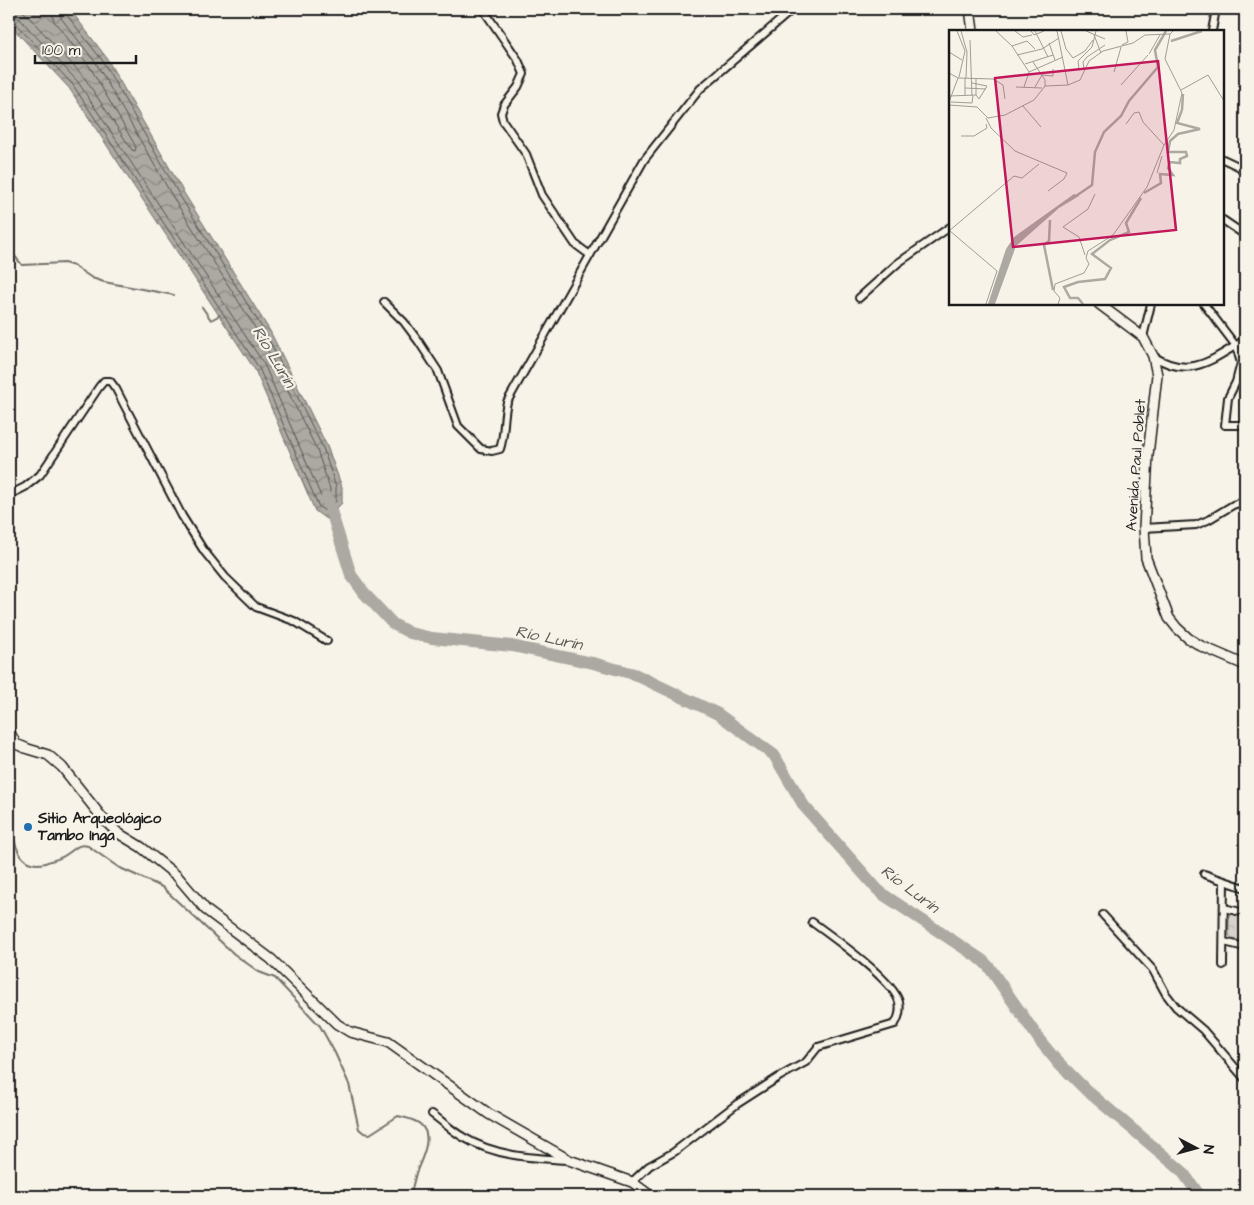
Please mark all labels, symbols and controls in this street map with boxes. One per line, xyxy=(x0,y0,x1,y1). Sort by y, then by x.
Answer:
inset map xyxy=(949,30,1224,305)
scale bar xyxy=(35,32,136,64)
text: 100 m xyxy=(42,40,81,61)
water label: Río Lurín xyxy=(247,322,302,393)
street label: Avenida Paul Poblet xyxy=(1121,398,1151,532)
water label: Río Lurín xyxy=(514,620,586,656)
place label: Sitio Arqueológico Tambo Inga xyxy=(37,808,162,848)
marker: Sitio Arqueológico Tambo Inga xyxy=(22,821,34,833)
water label: Río Lurín xyxy=(876,860,945,919)
north arrow xyxy=(1172,1122,1222,1172)
text: N xyxy=(1198,1144,1218,1155)

